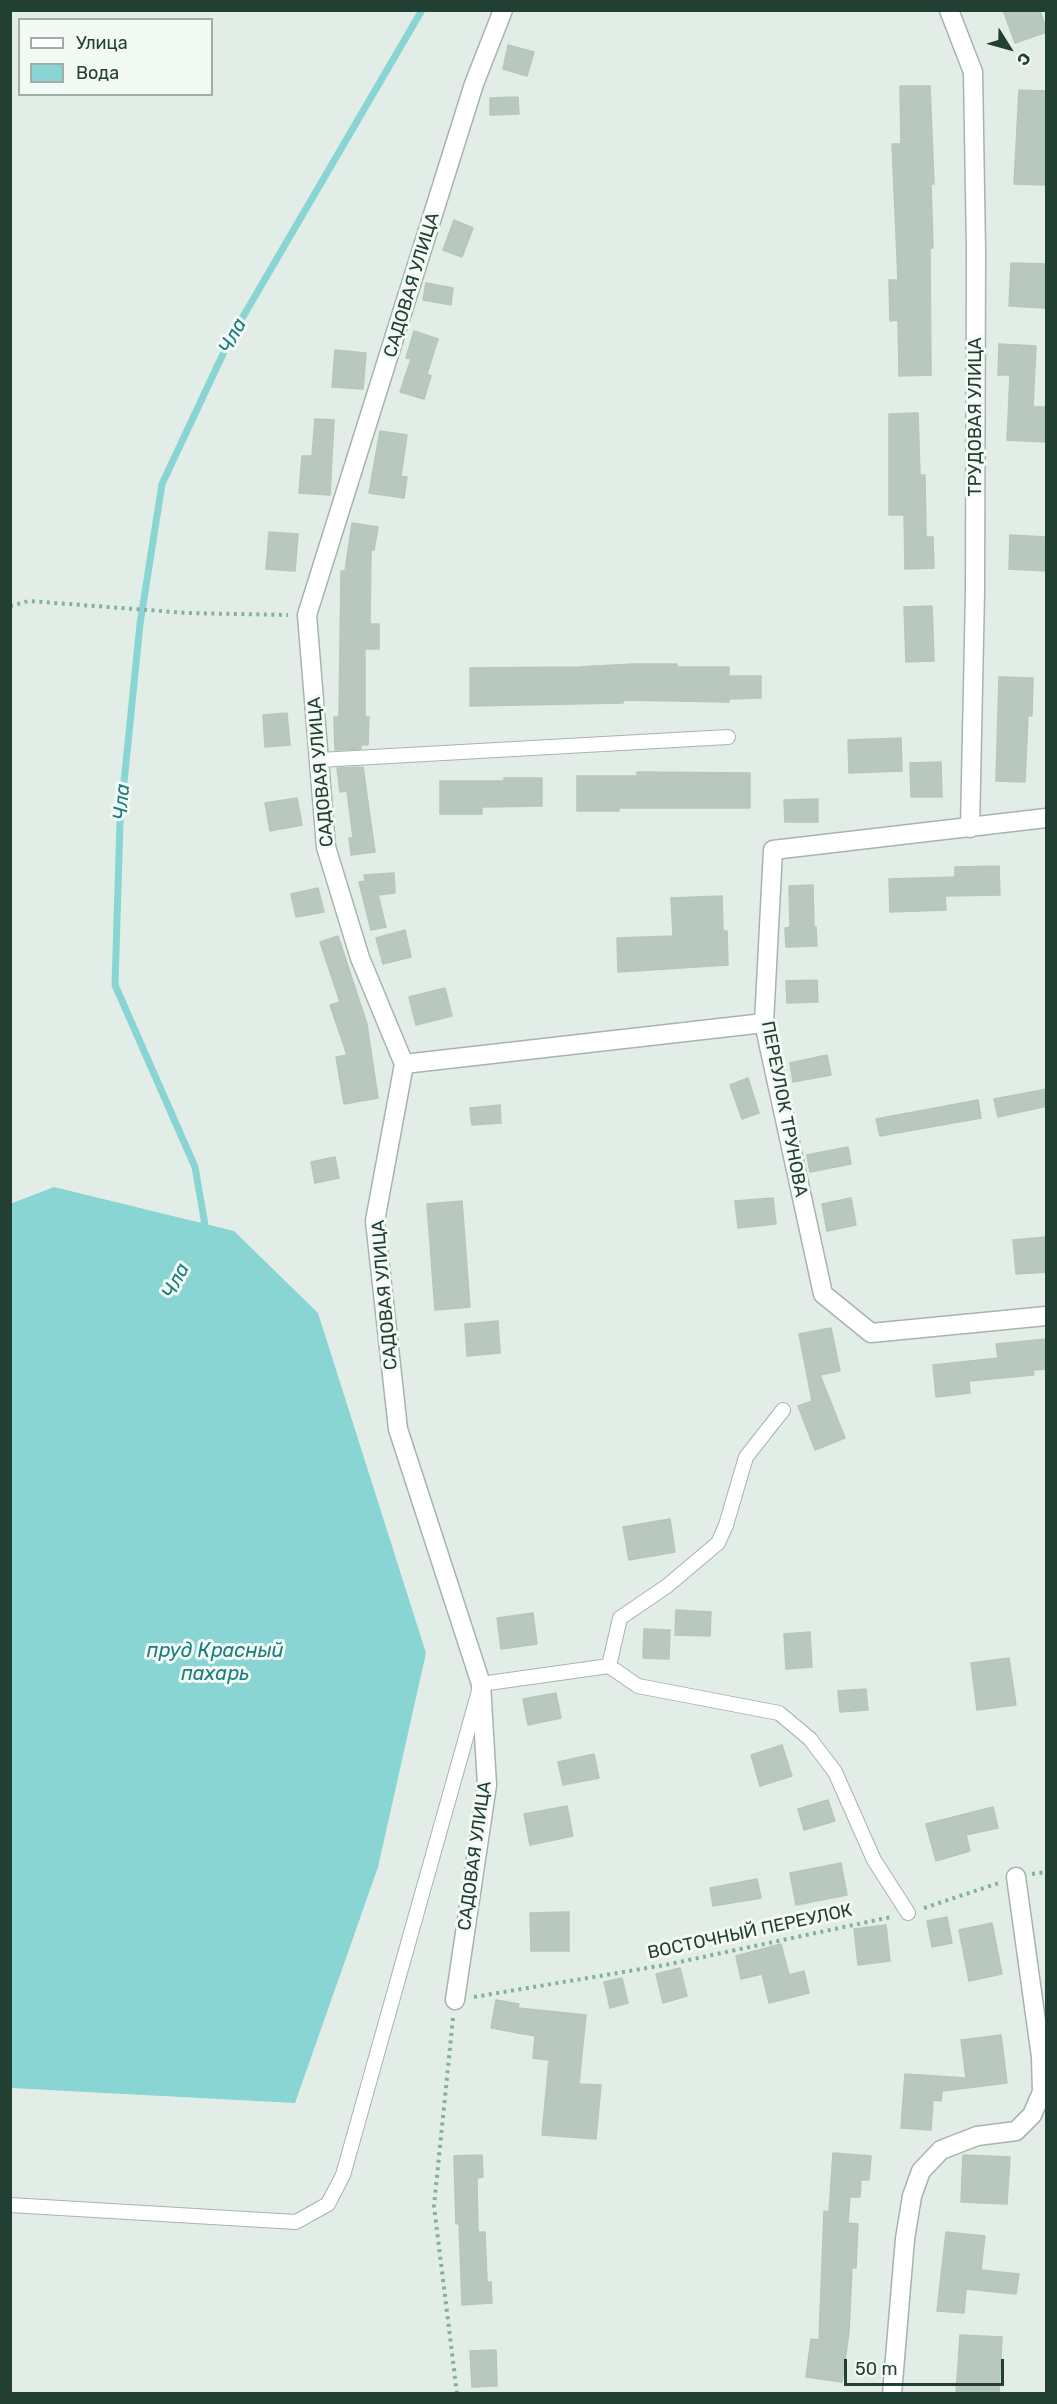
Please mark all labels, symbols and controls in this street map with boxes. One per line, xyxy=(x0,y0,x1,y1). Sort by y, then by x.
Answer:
legend xyxy=(18,18,213,96)
north arrow xyxy=(979,18,1039,78)
text: Улица xyxy=(76,32,128,54)
text: С xyxy=(1013,49,1035,69)
text: Вода xyxy=(76,62,119,84)
street label: САДОВАЯ УЛИЦА xyxy=(380,210,444,360)
water label: Чла xyxy=(214,314,252,358)
street label: ТРУДОВАЯ УЛИЦА xyxy=(965,337,987,497)
street label: САДОВАЯ УЛИЦА xyxy=(304,696,338,848)
water label: Чла xyxy=(108,783,136,821)
street label: ПЕРЕУЛОК ТРУНОВА xyxy=(756,1019,812,1199)
street label: САДОВАЯ УЛИЦА xyxy=(368,1219,402,1371)
water label: Чла xyxy=(157,1259,195,1303)
water label: пруд Красный пахарь xyxy=(146,1639,284,1686)
street label: САДОВАЯ УЛИЦА xyxy=(454,1780,496,1932)
street label: ВОСТОЧНЫЙ ПЕРЕУЛОК xyxy=(646,1900,854,1964)
scale bar xyxy=(847,2347,1008,2385)
text: 50 m xyxy=(855,2358,898,2380)

